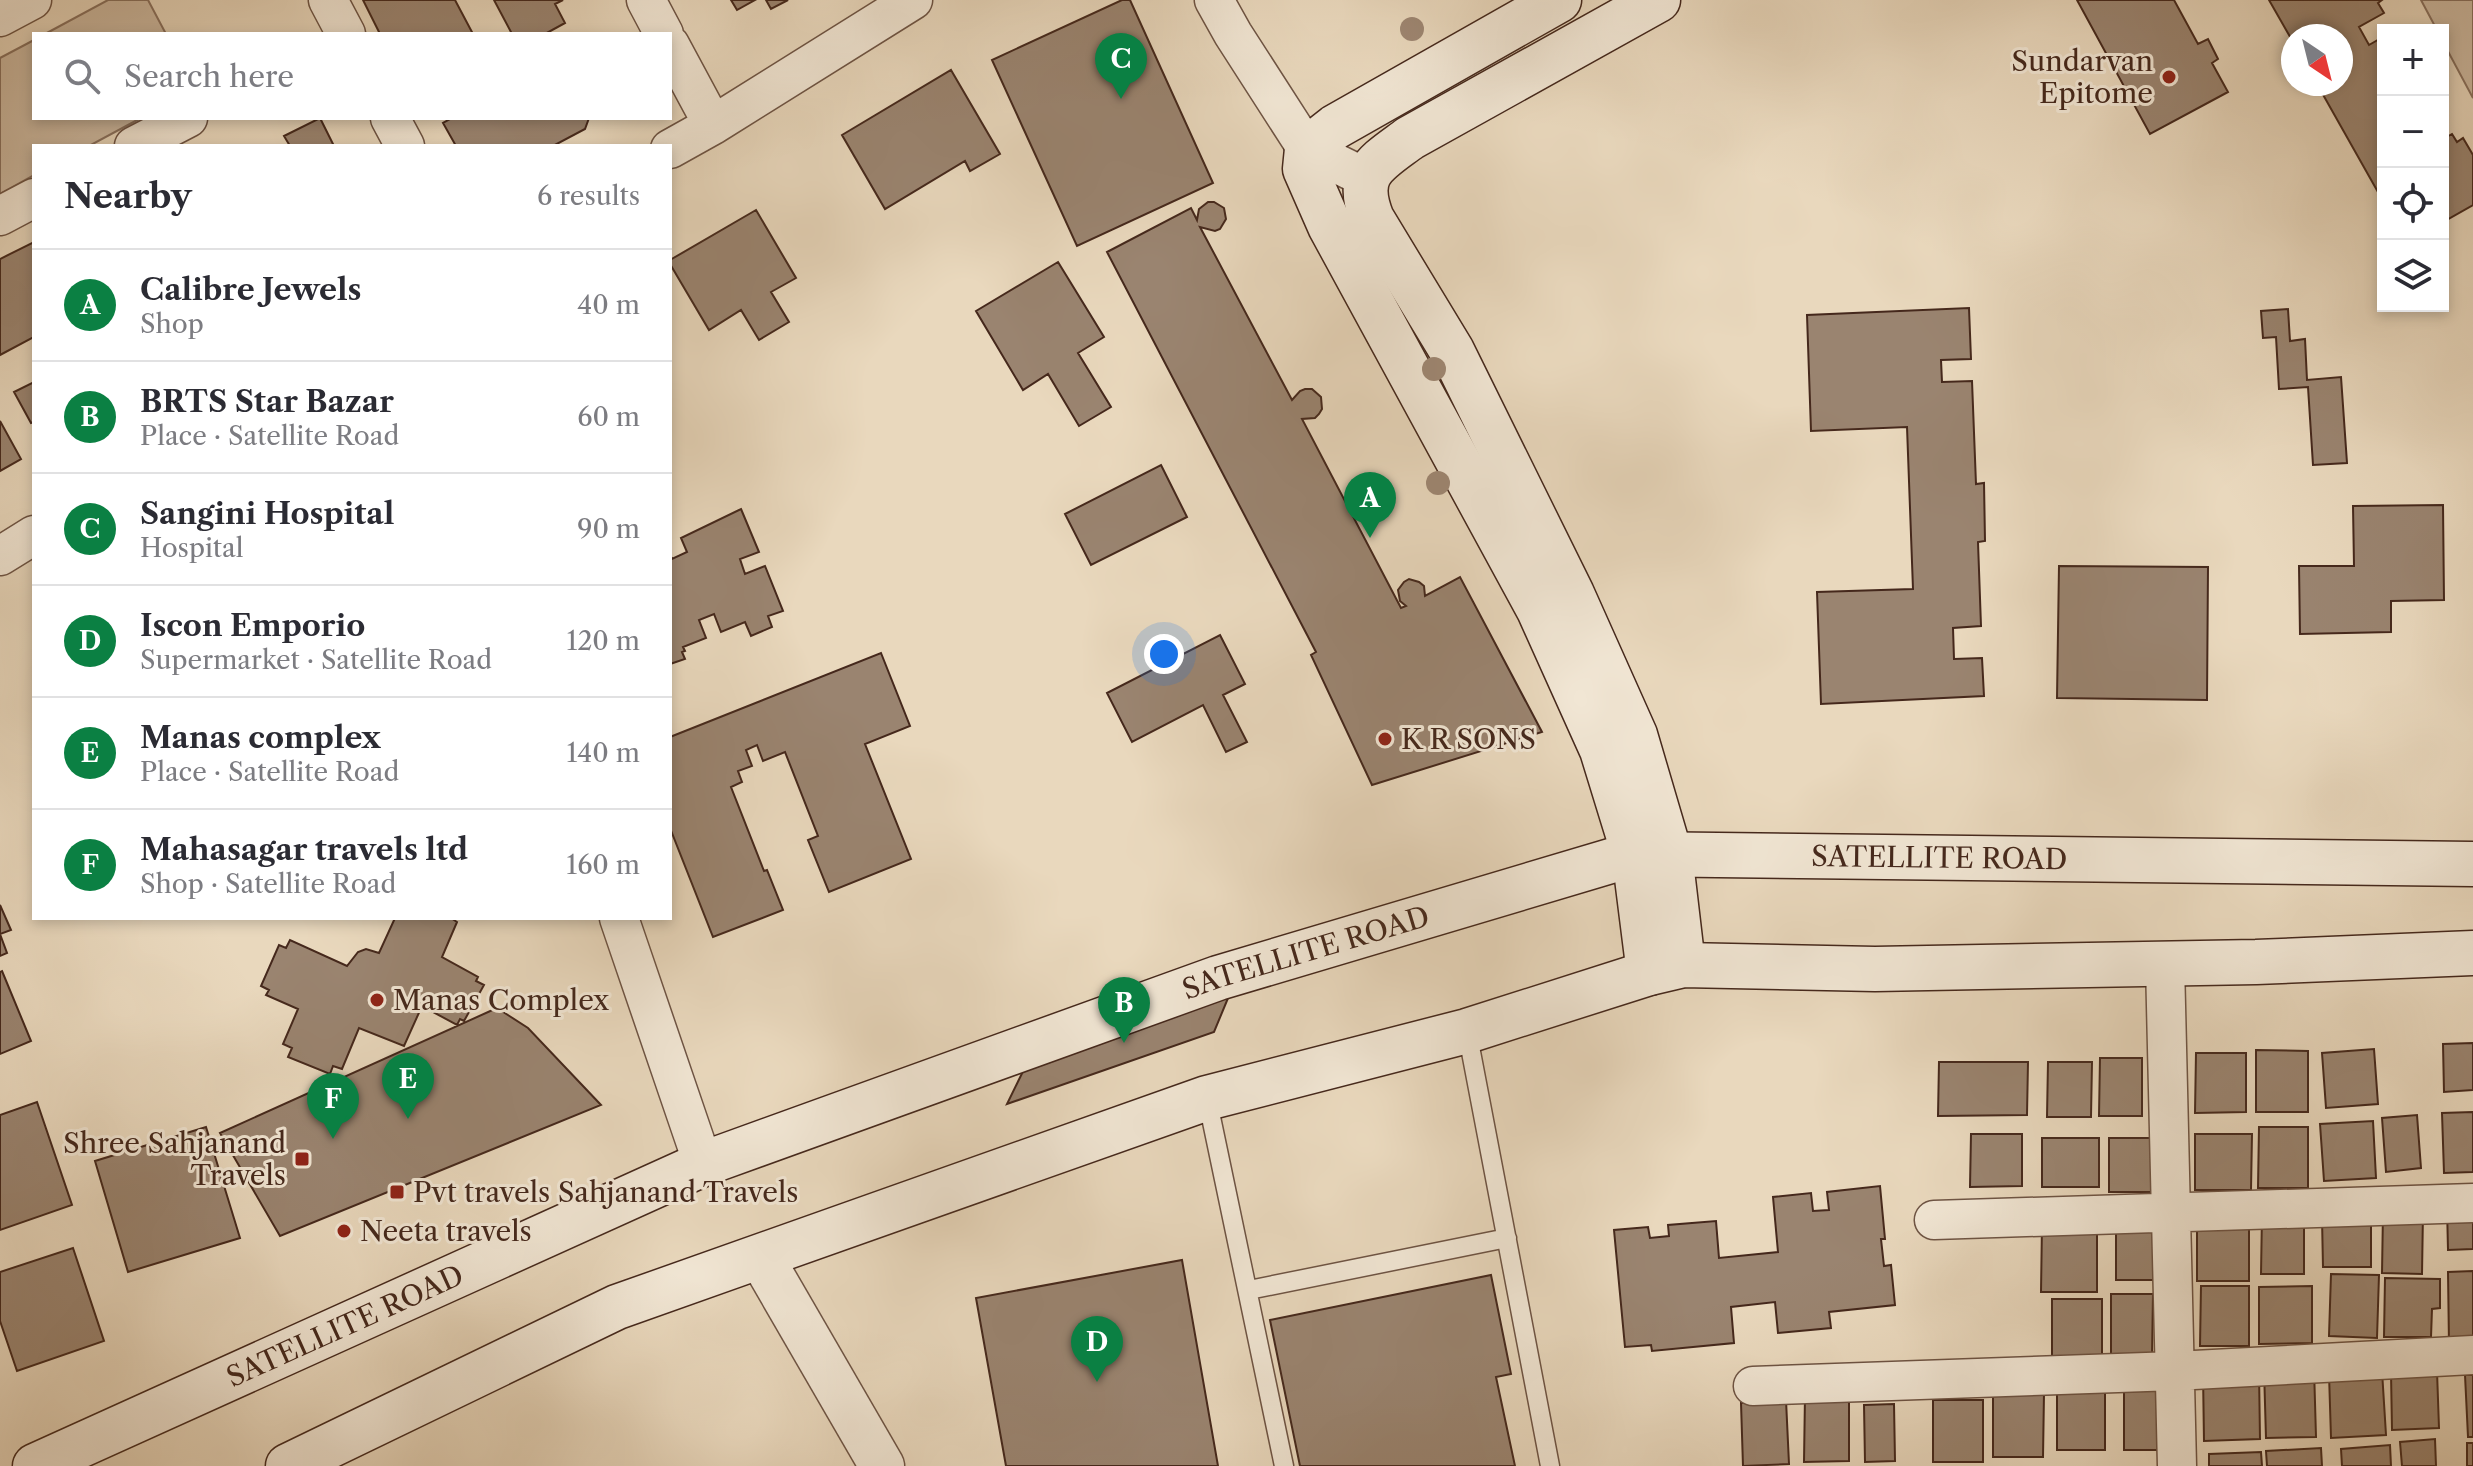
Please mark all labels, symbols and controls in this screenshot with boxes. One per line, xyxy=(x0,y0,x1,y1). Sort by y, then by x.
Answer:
north arrow xyxy=(2281,24,2353,96)
map controls xyxy=(2377,24,2449,312)
button: + xyxy=(2377,24,2449,96)
search box xyxy=(32,32,672,120)
pin: C xyxy=(1095,33,1147,99)
place label: Sundarvan Epitome xyxy=(2011,44,2153,110)
icon: search xyxy=(60,54,104,98)
text: Search here xyxy=(124,58,294,95)
marker: Sundarvan Epitome xyxy=(2160,68,2178,86)
button: − xyxy=(2377,96,2449,168)
button: locate xyxy=(2377,168,2449,240)
text: Nearby xyxy=(64,175,192,217)
text: 6 results xyxy=(537,180,640,212)
button: layers xyxy=(2377,240,2449,312)
text: Calibre Jewels xyxy=(140,271,361,308)
text: A xyxy=(80,289,100,321)
text: 40 m xyxy=(577,289,640,321)
text: Shop xyxy=(140,308,204,340)
text: BRTS Star Bazar xyxy=(140,383,394,420)
text: B xyxy=(80,401,100,433)
text: 60 m xyxy=(577,401,640,433)
text: Place · Satellite Road xyxy=(140,420,399,452)
pin: A xyxy=(1344,472,1396,538)
text: Sangini Hospital xyxy=(140,495,394,532)
text: C xyxy=(80,513,100,545)
text: 90 m xyxy=(577,513,640,545)
text: Hospital xyxy=(140,532,244,564)
text: Iscon Emporio xyxy=(140,607,365,644)
text: D xyxy=(79,625,101,657)
text: 120 m xyxy=(566,625,640,657)
your location xyxy=(1144,634,1184,674)
text: Supermarket · Satellite Road xyxy=(140,644,492,676)
text: Manas complex xyxy=(140,719,381,756)
place label: K R SONS xyxy=(1401,722,1536,756)
marker: K R SONS xyxy=(1376,730,1394,748)
text: E xyxy=(81,737,99,769)
text: 140 m xyxy=(566,737,640,769)
text: Place · Satellite Road xyxy=(140,756,399,788)
text: Mahasagar travels ltd xyxy=(140,831,468,868)
street label: SATELLITE ROAD xyxy=(1811,839,2068,876)
text: F xyxy=(81,849,99,881)
text: 160 m xyxy=(566,849,640,881)
text: Shop · Satellite Road xyxy=(140,868,396,900)
street label: SATELLITE ROAD xyxy=(1178,899,1433,1006)
pin: B xyxy=(1098,977,1150,1043)
place label: Manas Complex xyxy=(393,983,610,1017)
marker: Manas Complex xyxy=(368,991,386,1009)
pin: E xyxy=(382,1053,434,1119)
pin: F xyxy=(307,1073,359,1139)
place label: Shree Sahjanand Travels xyxy=(63,1126,286,1192)
marker: Shree Sahjanand Travels xyxy=(293,1150,311,1168)
place label: Pvt travels Sahjanand Travels xyxy=(413,1175,798,1209)
marker: Pvt travels Sahjanand Travels xyxy=(388,1183,406,1201)
place label: Neeta travels xyxy=(360,1214,532,1248)
marker: Neeta travels xyxy=(335,1222,353,1240)
street label: SATELLITE ROAD xyxy=(221,1258,469,1394)
pin: D xyxy=(1071,1316,1123,1382)

